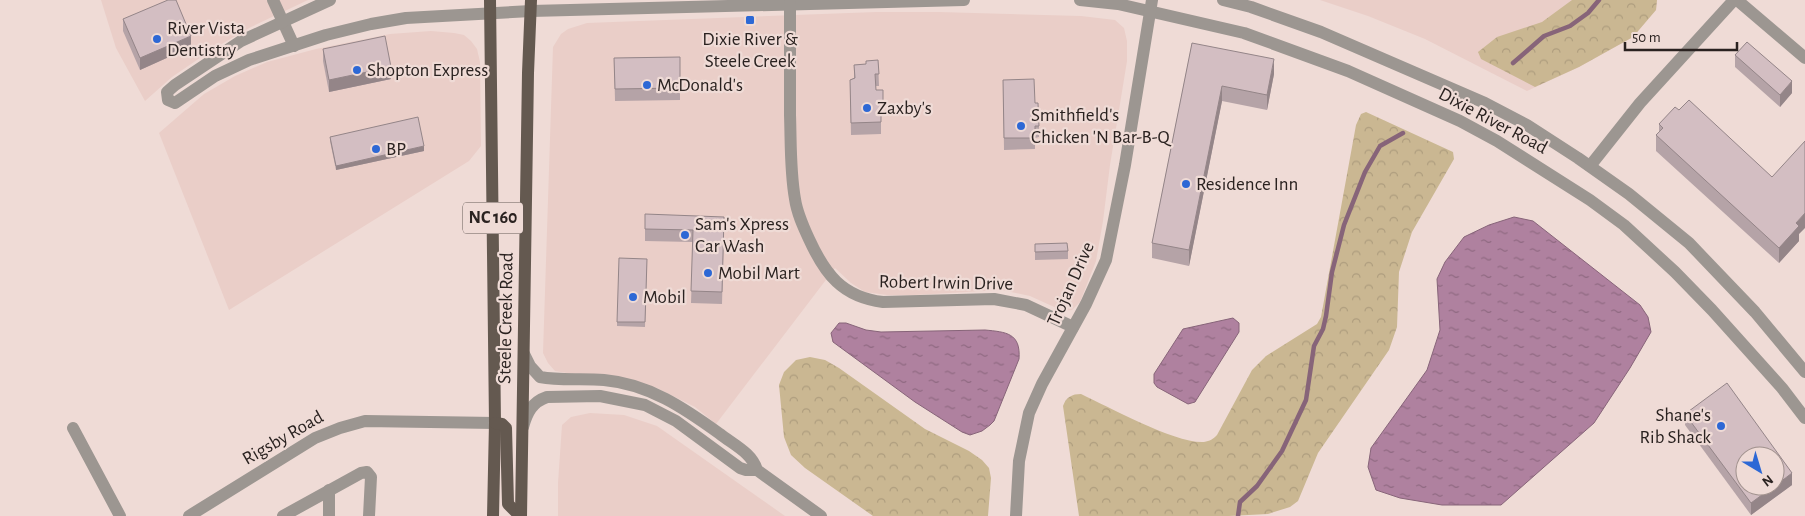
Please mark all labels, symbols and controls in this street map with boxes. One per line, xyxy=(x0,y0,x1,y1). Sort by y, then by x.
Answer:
marker: Dixie River & Steele Creek xyxy=(744,14,756,26)
place label: River Vista Dentistry xyxy=(167,19,245,60)
scale bar xyxy=(1625,20,1738,52)
place label: Dixie River & Steele Creek xyxy=(702,30,798,71)
text: 50 m xyxy=(1632,30,1661,45)
marker: River Vista Dentistry xyxy=(151,33,163,45)
place label: Shopton Express xyxy=(367,61,488,80)
marker: Shopton Express xyxy=(351,64,363,76)
place label: McDonald's xyxy=(657,76,743,95)
marker: McDonald's xyxy=(641,79,653,91)
street label: Dixie River Road xyxy=(1435,84,1551,158)
place label: Zaxby's xyxy=(877,99,932,118)
marker: Zaxby's xyxy=(861,102,873,114)
place label: Smithfield's Chicken 'N Bar-B-Q xyxy=(1031,106,1172,147)
marker: Smithfield's Chicken 'N Bar-B-Q xyxy=(1015,120,1027,132)
place label: BP xyxy=(386,140,406,159)
marker: BP xyxy=(370,143,382,155)
place label: Residence Inn xyxy=(1196,175,1298,194)
marker: Residence Inn xyxy=(1180,178,1192,190)
road number: NC 160 xyxy=(463,202,523,234)
place label: Sam's Xpress Car Wash xyxy=(695,215,789,256)
marker: Sam's Xpress Car Wash xyxy=(679,229,691,241)
street label: Trojan Drive xyxy=(1044,239,1098,329)
street label: Steele Creek Road xyxy=(495,252,517,384)
place label: Mobil Mart xyxy=(718,264,800,283)
marker: Mobil Mart xyxy=(702,267,714,279)
street label: Robert Irwin Drive xyxy=(879,272,1013,294)
place label: Mobil xyxy=(643,288,686,307)
marker: Mobil xyxy=(627,291,639,303)
place label: Shane's Rib Shack xyxy=(1640,406,1711,447)
street label: Rigsby Road xyxy=(239,407,327,469)
marker: Shane's Rib Shack xyxy=(1715,420,1727,432)
north arrow xyxy=(1735,446,1785,496)
text: N xyxy=(1759,472,1776,489)

